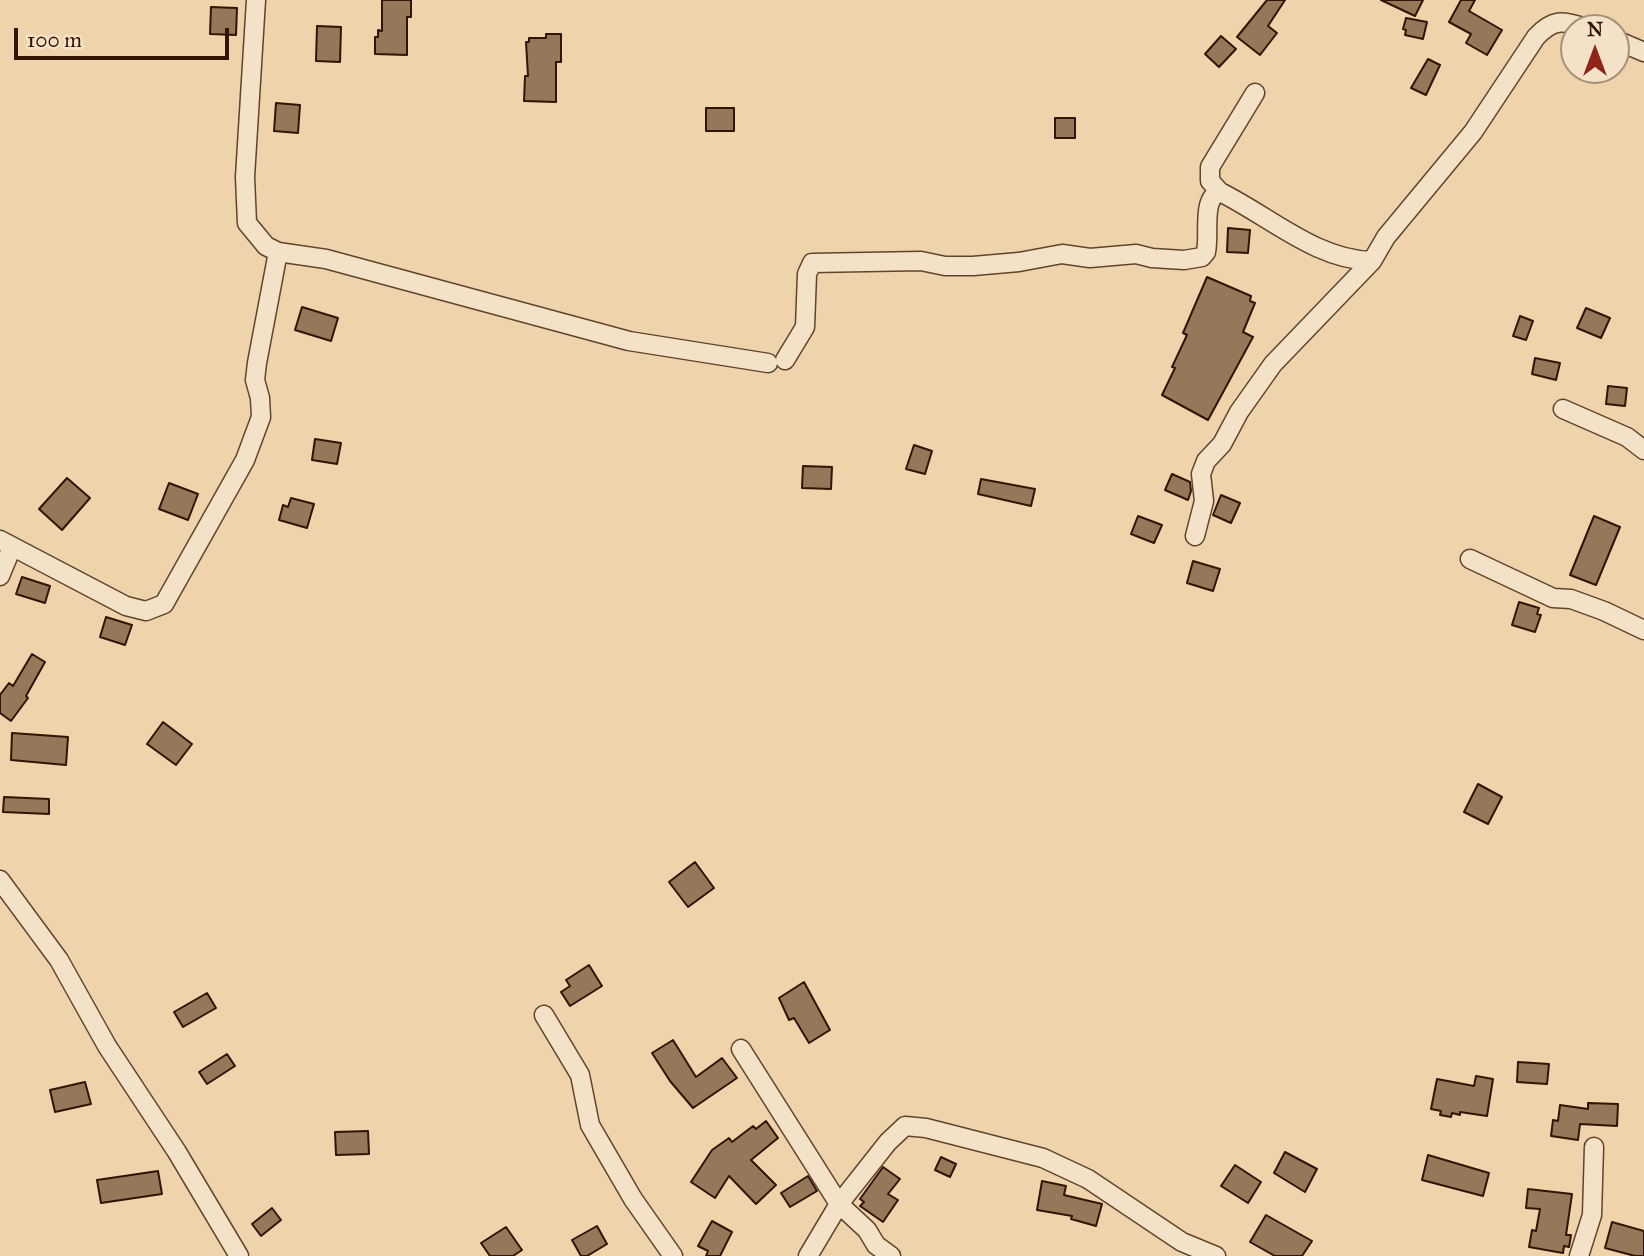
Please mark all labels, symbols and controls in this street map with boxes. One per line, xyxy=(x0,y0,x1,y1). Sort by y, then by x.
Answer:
scale bar xyxy=(18,14,233,58)
north arrow xyxy=(1560,14,1630,84)
text: N xyxy=(1587,18,1603,41)
text: 100 m xyxy=(27,27,82,53)

